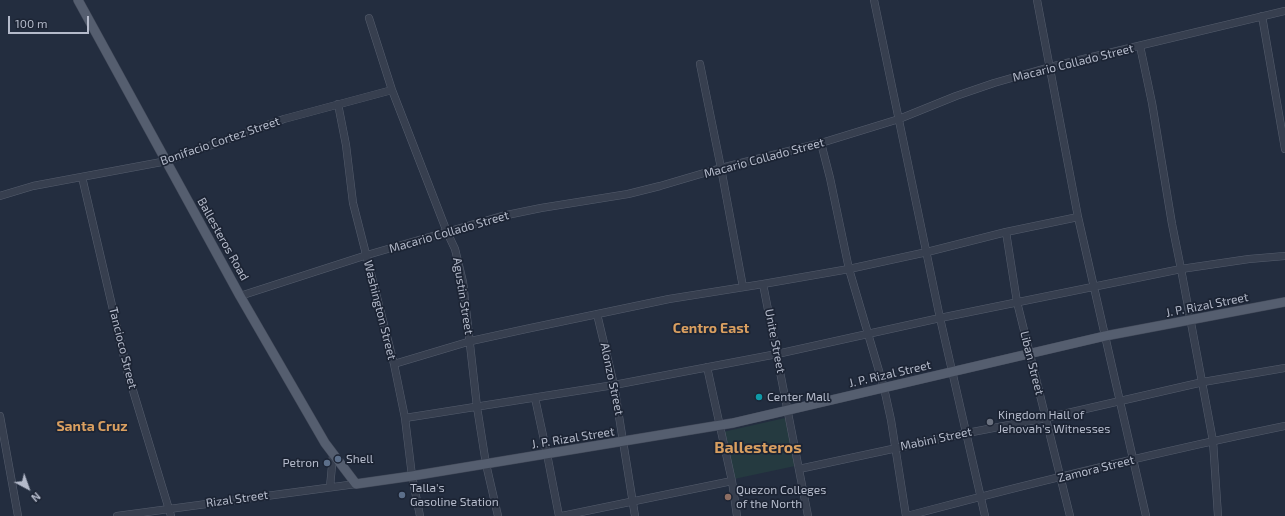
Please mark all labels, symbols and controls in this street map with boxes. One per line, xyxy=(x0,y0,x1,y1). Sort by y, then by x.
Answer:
scale bar xyxy=(10,8,91,34)
text: 100 m xyxy=(15,16,47,30)
street label: Macario Collado Street xyxy=(1011,41,1135,85)
street label: Bonifacio Cortez Street xyxy=(158,114,282,168)
street label: Macario Collado Street xyxy=(702,135,826,181)
street label: Ballesteros Road xyxy=(194,195,252,283)
street label: Macario Collado Street xyxy=(387,208,511,256)
street label: Agustin Street xyxy=(450,257,476,335)
street label: Washington Street xyxy=(361,259,399,361)
street label: J. P. Rizal Street xyxy=(1165,290,1249,320)
street label: Tancioco Street xyxy=(106,306,140,390)
street label: Unite Street xyxy=(762,308,788,374)
district label: Centro East xyxy=(673,320,749,336)
street label: Liban Street xyxy=(1017,329,1047,397)
street label: Alonzo Street xyxy=(597,341,627,417)
street label: J. P. Rizal Street xyxy=(848,358,932,390)
place label: Center Mall xyxy=(767,390,830,404)
marker: Center Mall xyxy=(754,392,764,402)
place label: Kingdom Hall of Jehovah's Witnesses xyxy=(998,408,1110,436)
marker: Kingdom Hall of Jehovah's Witnesses xyxy=(985,417,995,427)
district label: Santa Cruz xyxy=(56,418,128,434)
street label: J. P. Rizal Street xyxy=(531,424,615,452)
street label: Mabini Street xyxy=(899,424,973,454)
district label: Ballesteros xyxy=(714,438,802,458)
place label: Shell xyxy=(346,452,373,466)
street label: Zamora Street xyxy=(1056,453,1136,485)
marker: Shell xyxy=(333,454,343,464)
place label: Petron xyxy=(283,456,319,470)
marker: Petron xyxy=(322,458,332,468)
north arrow xyxy=(8,468,48,508)
place label: Talla's Gasoline Station xyxy=(410,481,499,509)
place label: Quezon Colleges of the North xyxy=(736,483,826,511)
street label: Rizal Street xyxy=(205,488,269,510)
text: N xyxy=(29,490,43,505)
marker: Talla's Gasoline Station xyxy=(397,490,407,500)
marker: Quezon Colleges of the North xyxy=(723,492,733,502)

